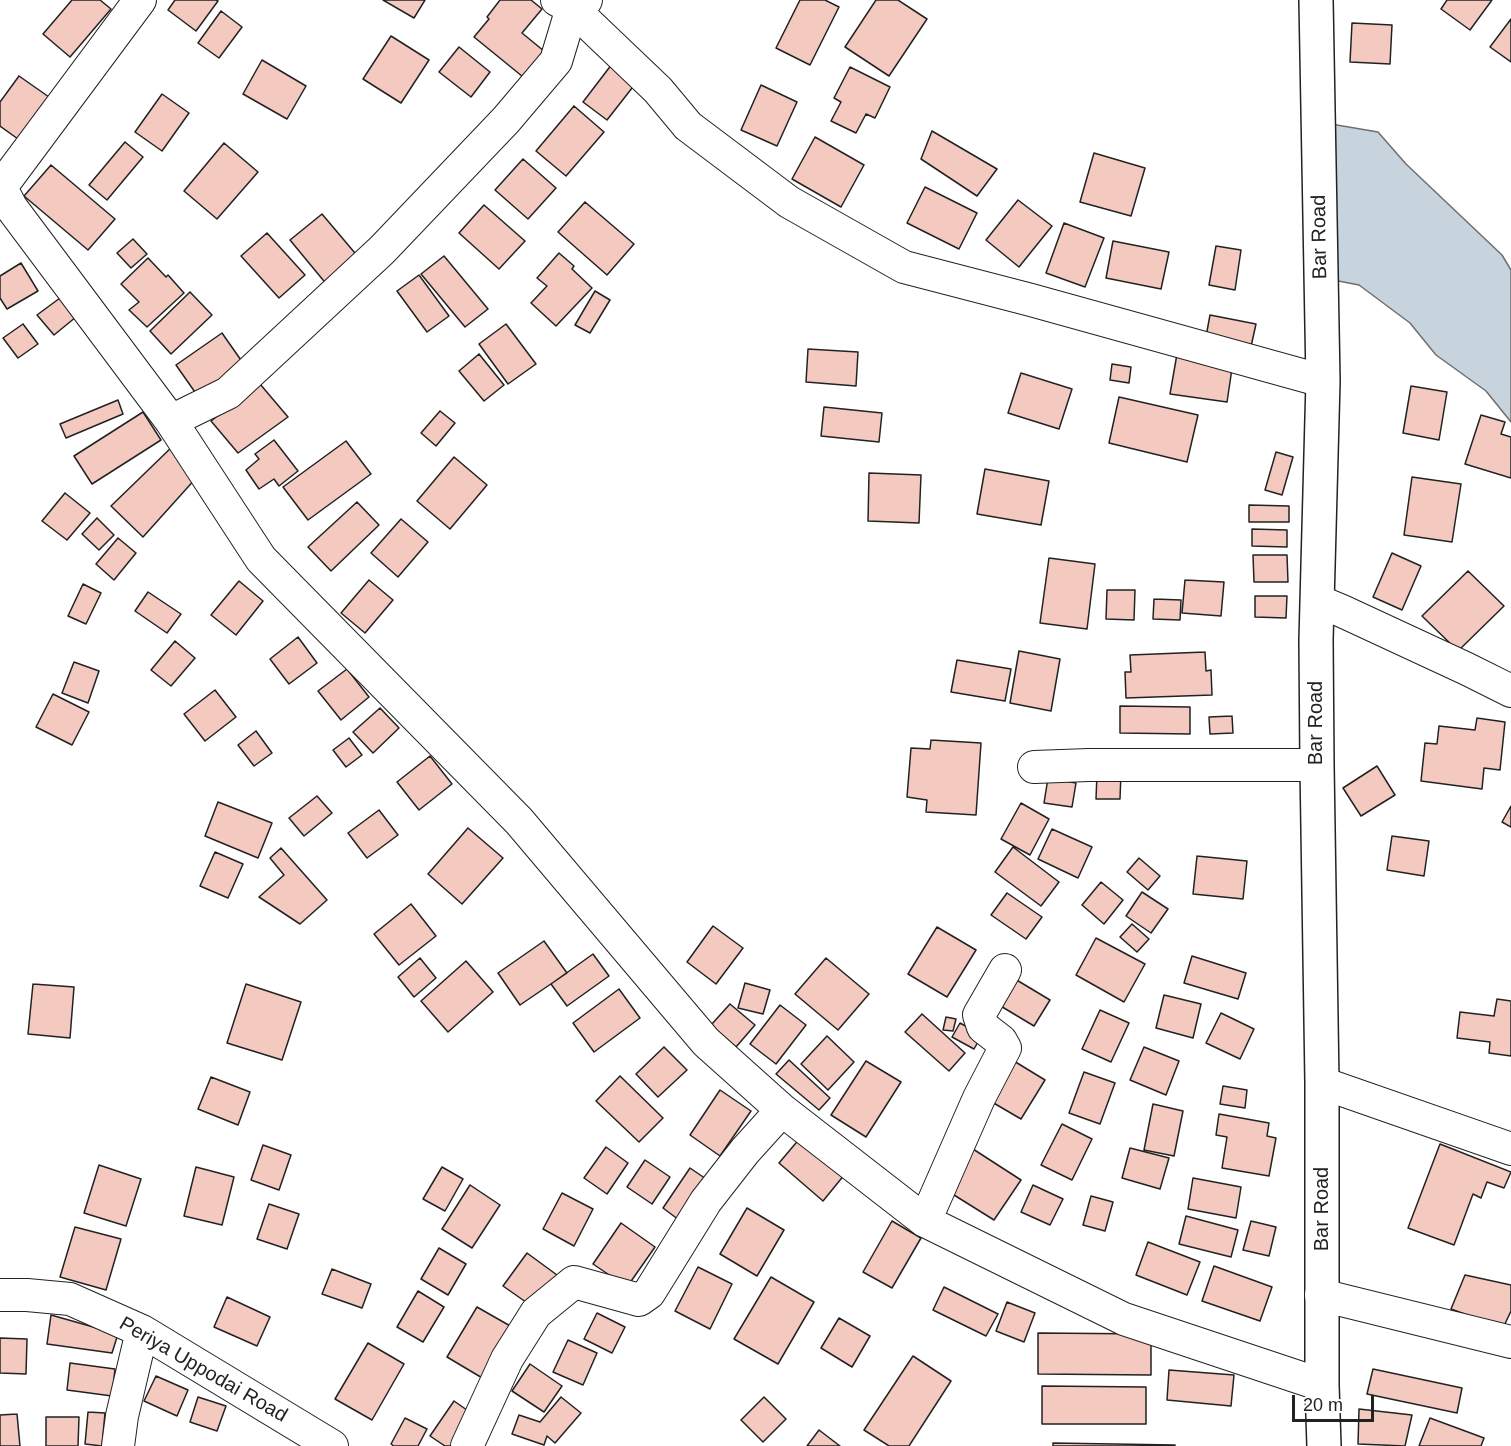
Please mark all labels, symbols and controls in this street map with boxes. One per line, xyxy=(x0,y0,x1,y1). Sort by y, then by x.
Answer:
street label: Bar Road xyxy=(1307,195,1333,279)
street label: Bar Road xyxy=(1304,681,1328,765)
street label: Bar Road xyxy=(1310,1167,1334,1251)
street label: Periya Uppodai Road xyxy=(115,1312,291,1428)
scale bar xyxy=(1295,1383,1378,1421)
text: 20 m xyxy=(1303,1395,1343,1415)

